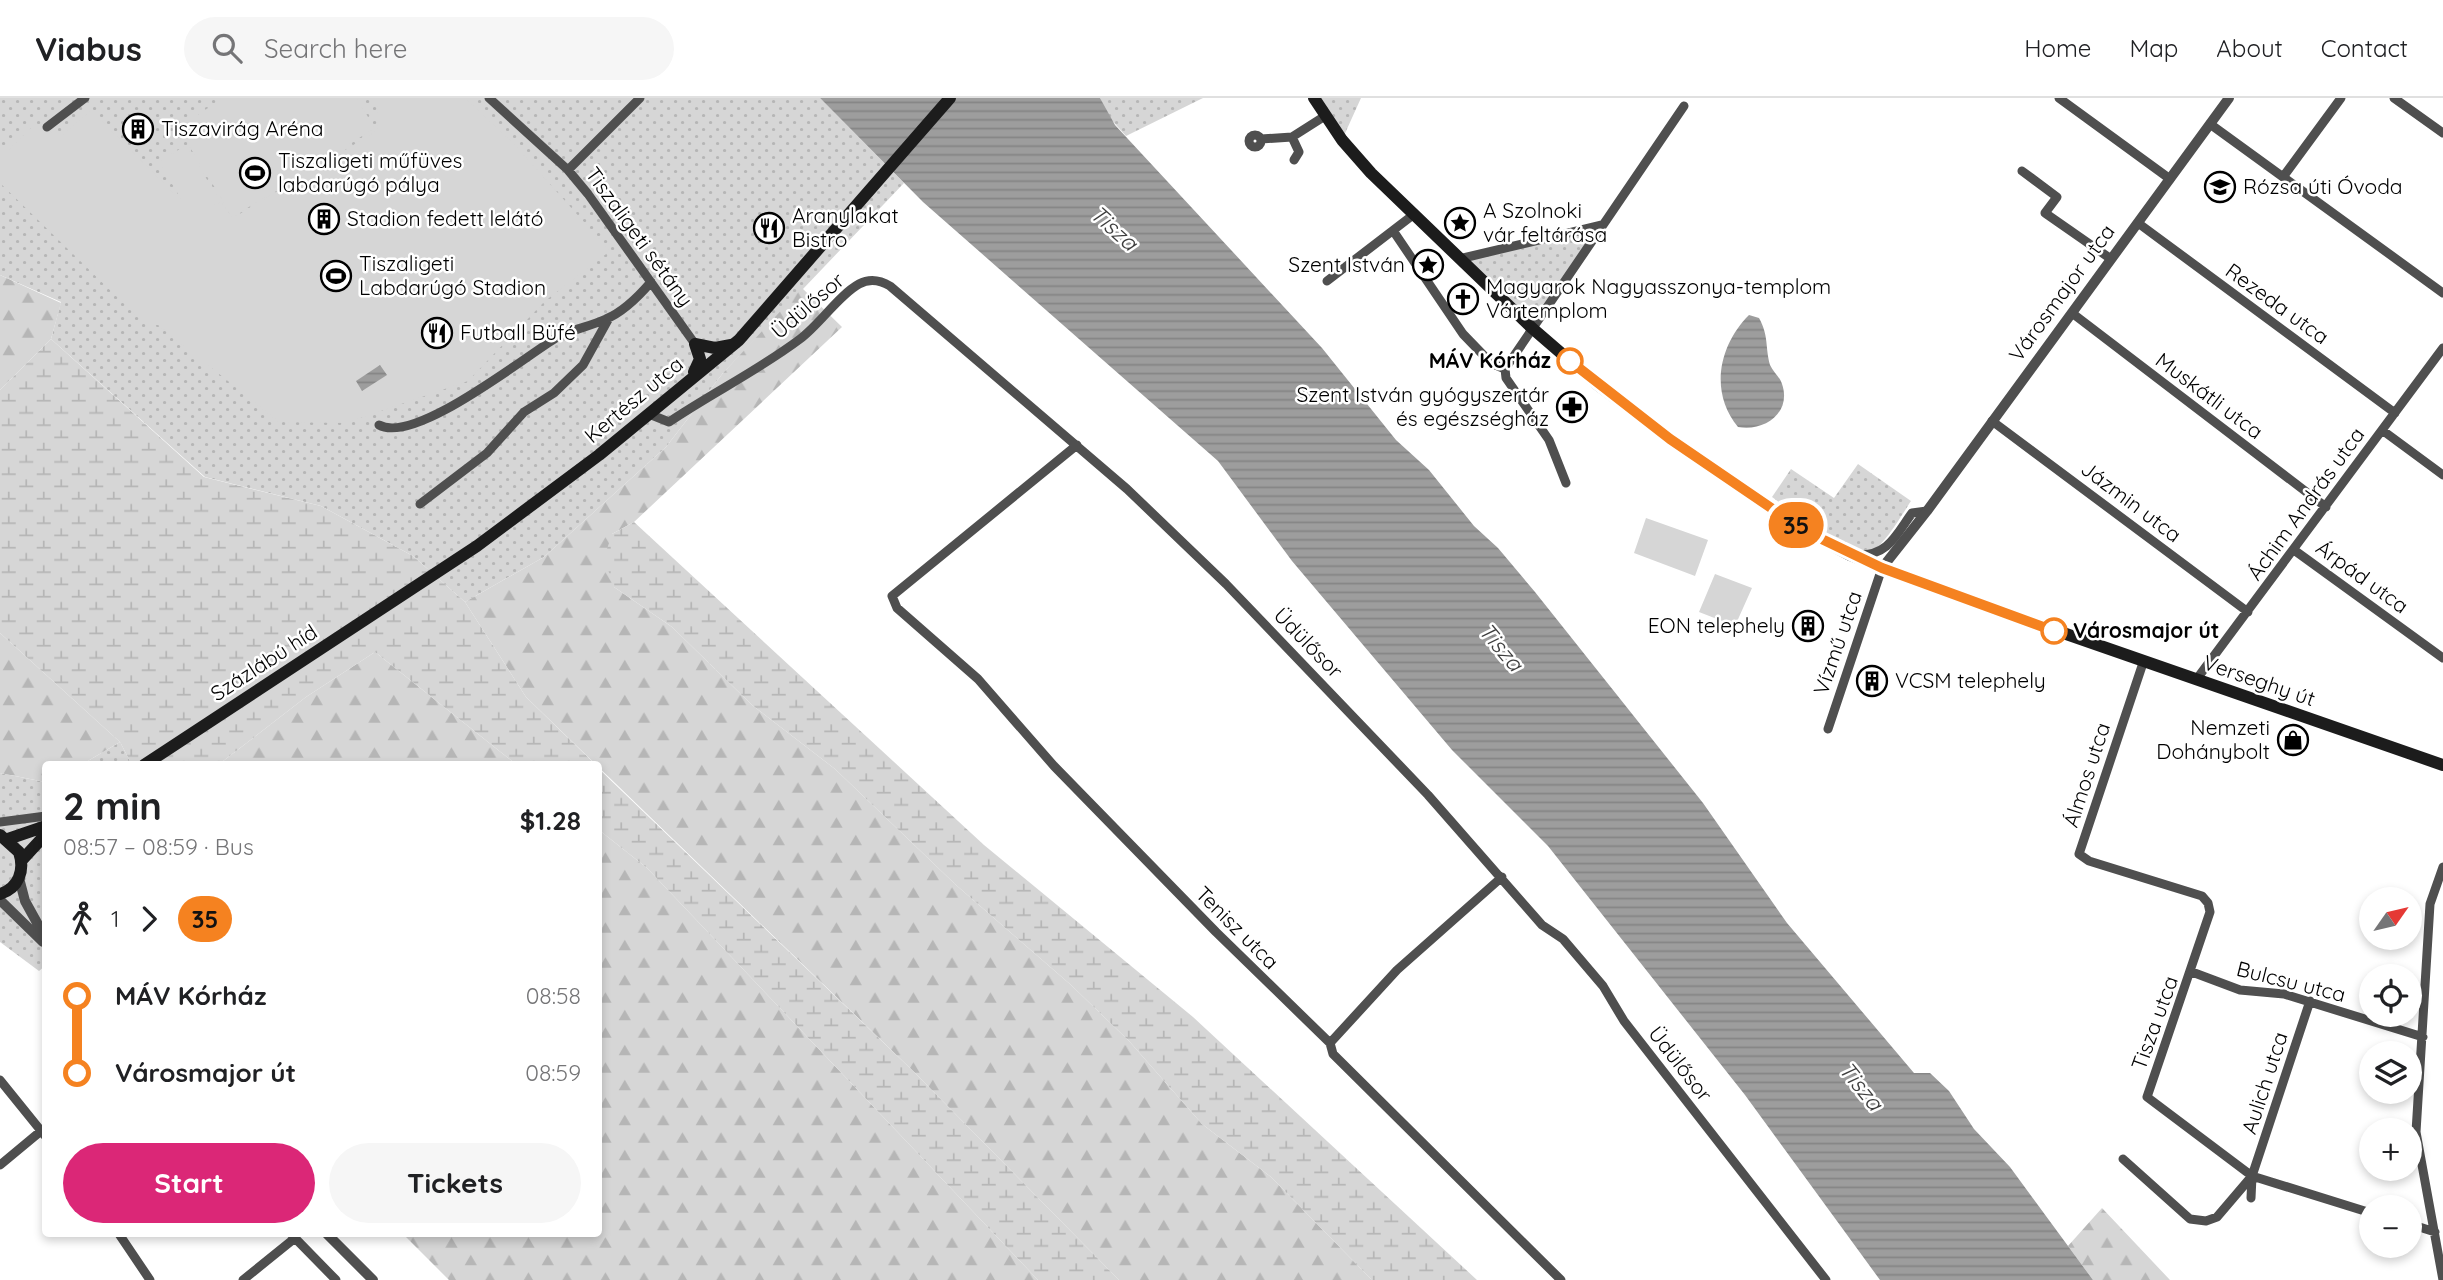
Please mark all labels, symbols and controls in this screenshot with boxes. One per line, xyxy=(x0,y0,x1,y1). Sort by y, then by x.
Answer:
search box xyxy=(184,17,674,80)
text: Viabus xyxy=(35,28,142,69)
icon: search xyxy=(208,29,246,67)
text: Search here xyxy=(264,32,407,65)
text: Home xyxy=(2024,33,2091,63)
text: Map xyxy=(2129,33,2178,63)
text: About xyxy=(2216,33,2283,63)
text: Contact xyxy=(2321,33,2408,63)
building icon: Tiszavirág Aréna xyxy=(121,112,155,146)
place label: Tiszavirág Aréna xyxy=(161,115,324,141)
place label: Tiszaligeti műfüves labdarúgó pálya xyxy=(278,147,462,197)
sports icon: Tiszaligeti műfüves labdarúgó pálya xyxy=(238,156,272,190)
street label: Tiszaligeti sétány xyxy=(580,161,699,311)
school or university icon: Rózsa úti Óvoda xyxy=(2203,170,2237,204)
place label: Rózsa úti Óvoda xyxy=(2243,173,2403,199)
place label: A Szolnoki vár feltárása xyxy=(1483,197,1607,247)
water label: Tisza xyxy=(1084,199,1145,257)
building icon: Stadion fedett lelátó xyxy=(307,202,341,236)
place label: Aranylakat Bistro xyxy=(792,202,899,252)
place label: Stadion fedett lelátó xyxy=(347,205,543,231)
place icon: A Szolnoki vár feltárása xyxy=(1443,206,1477,240)
restaurant icon: Aranylakat Bistro xyxy=(752,211,786,245)
street label: Városmajor utca xyxy=(2003,219,2120,366)
place icon: Szent István xyxy=(1411,248,1445,282)
place label: Tiszaligeti Labdarúgó Stadion xyxy=(359,250,546,300)
place label: Szent István xyxy=(1288,251,1405,277)
street label: Rezeda utca xyxy=(2221,257,2334,349)
sports icon: Tiszaligeti Labdarúgó Stadion xyxy=(319,259,353,293)
street label: Üdülősor xyxy=(766,267,849,344)
place label: Magyarok Nagyasszonya-templom Vártemplom xyxy=(1486,273,1831,323)
church icon: Magyarok Nagyasszonya-templom Vártemplom xyxy=(1446,282,1480,316)
restaurant icon: Futball Büfé xyxy=(420,316,454,350)
place label: Futball Büfé xyxy=(460,319,576,345)
street label: Muskátli utca xyxy=(2151,346,2268,444)
place label: MÁV Kórház xyxy=(1429,347,1551,373)
marker: MÁV Kórház xyxy=(1557,348,1583,374)
street label: Kertész utca xyxy=(579,350,688,448)
place label: Szent István gyógyszertár és egészségház xyxy=(1296,381,1549,431)
pharmacy icon: Szent István gyógyszertár és egészségház xyxy=(1555,390,1589,424)
street label: Áchim András utca xyxy=(2241,422,2369,585)
street label: Jázmin utca xyxy=(2076,455,2187,547)
line badge: 35 xyxy=(1764,502,1828,548)
text: 35 xyxy=(1783,510,1809,540)
street label: Árpád utca xyxy=(2311,534,2414,618)
street label: Vízmű utca xyxy=(1807,587,1867,698)
street label: Üdülősor xyxy=(1269,602,1349,683)
building icon: EON telephely xyxy=(1791,609,1825,643)
place label: EON telephely xyxy=(1648,612,1785,638)
water label: Tisza xyxy=(1473,616,1531,678)
place label: Városmajor út xyxy=(2073,617,2219,643)
street label: Százlábú híd xyxy=(205,618,322,706)
marker: Városmajor út xyxy=(2041,618,2067,644)
street label: Verseghy út xyxy=(2200,649,2319,711)
building icon: VCSM telephely xyxy=(1855,664,1889,698)
place label: VCSM telephely xyxy=(1895,667,2046,693)
place label: Nemzeti Dohánybolt xyxy=(2156,714,2270,764)
street label: Álmos utca xyxy=(2057,719,2115,830)
shop icon: Nemzeti Dohánybolt xyxy=(2276,723,2310,757)
text: 2 min xyxy=(63,782,162,830)
text: $1.28 xyxy=(520,804,581,837)
text: 08:57 – 08:59 · Bus xyxy=(63,832,254,861)
street label: Tenisz utca xyxy=(1191,880,1285,974)
north arrow xyxy=(2359,887,2422,950)
map controls xyxy=(2359,887,2422,1258)
icon: walk xyxy=(63,900,101,938)
icon: forward xyxy=(130,900,168,938)
text: 1 xyxy=(111,904,120,933)
text: 35 xyxy=(192,904,218,934)
street label: Bulcsu utca xyxy=(2234,955,2348,1007)
button: locate xyxy=(2359,964,2422,1027)
street label: Tisza utca xyxy=(2125,972,2183,1073)
text: MÁV Kórház xyxy=(115,979,267,1012)
text: 08:58 xyxy=(526,981,581,1010)
street label: Üdülősor xyxy=(1643,1021,1718,1106)
street label: Aulich utca xyxy=(2235,1028,2293,1137)
button: layers xyxy=(2359,1041,2422,1104)
water label: Tisza xyxy=(1833,1055,1890,1117)
text: Városmajor út xyxy=(115,1056,296,1089)
text: 08:59 xyxy=(525,1058,581,1087)
button: + xyxy=(2359,1118,2422,1181)
button: Start xyxy=(63,1143,315,1223)
button: Tickets xyxy=(329,1143,581,1223)
button: − xyxy=(2359,1195,2422,1258)

